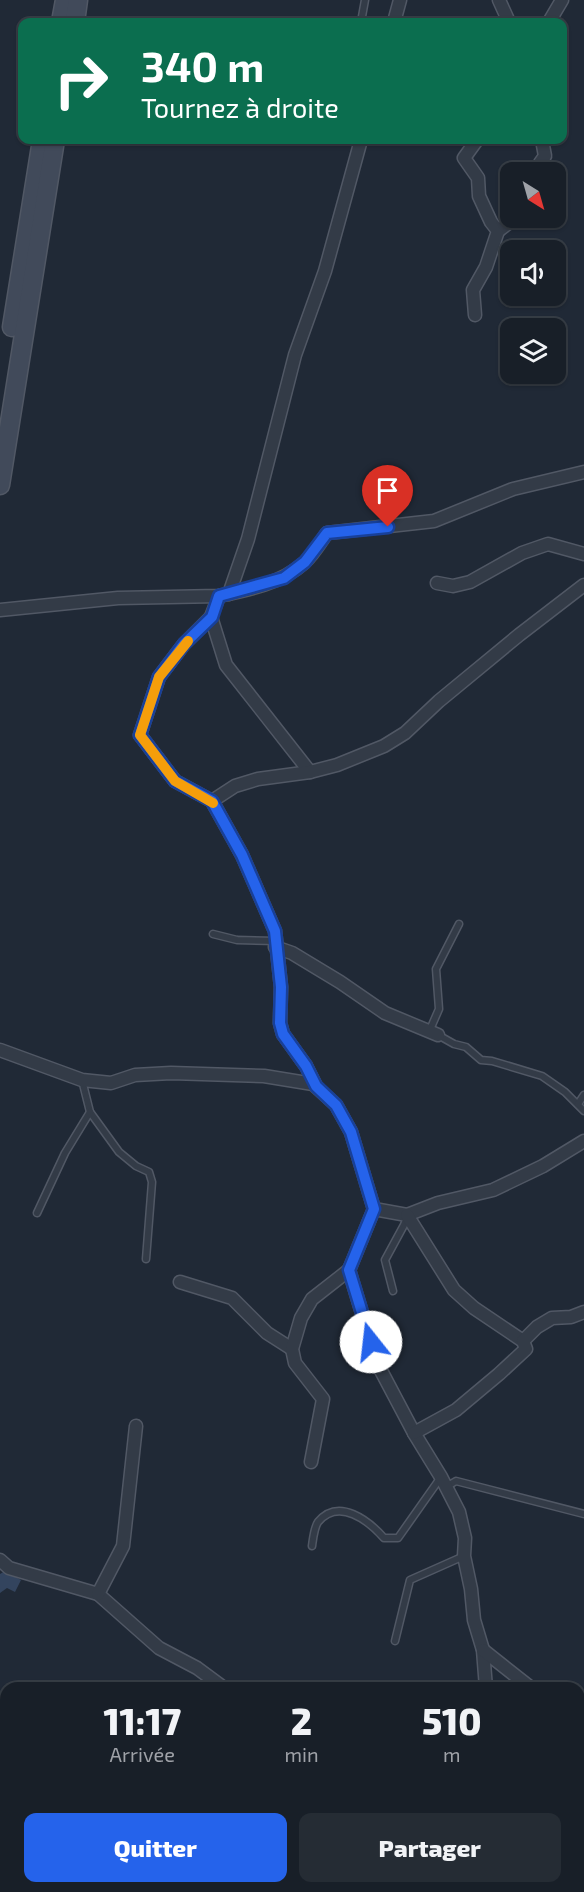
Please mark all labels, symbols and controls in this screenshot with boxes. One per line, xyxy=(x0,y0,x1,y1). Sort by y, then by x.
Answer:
text: 340 m xyxy=(141,40,264,90)
icon: right xyxy=(42,42,120,120)
text: Tournez à droite xyxy=(141,91,339,123)
north arrow xyxy=(500,162,566,228)
map controls xyxy=(500,162,566,384)
button: sound xyxy=(500,240,566,306)
button: layers xyxy=(500,318,566,384)
pin xyxy=(362,465,413,527)
icon: arrive xyxy=(371,474,404,507)
position arrow xyxy=(339,1310,403,1374)
text: 11:17 xyxy=(103,1699,181,1742)
text: 2 xyxy=(291,1699,312,1742)
text: 510 xyxy=(422,1699,482,1742)
text: Arrivée xyxy=(110,1742,175,1766)
text: min xyxy=(284,1742,319,1766)
text: m xyxy=(443,1742,461,1766)
button: Quitter xyxy=(24,1813,287,1882)
button: Partager xyxy=(299,1813,561,1882)

